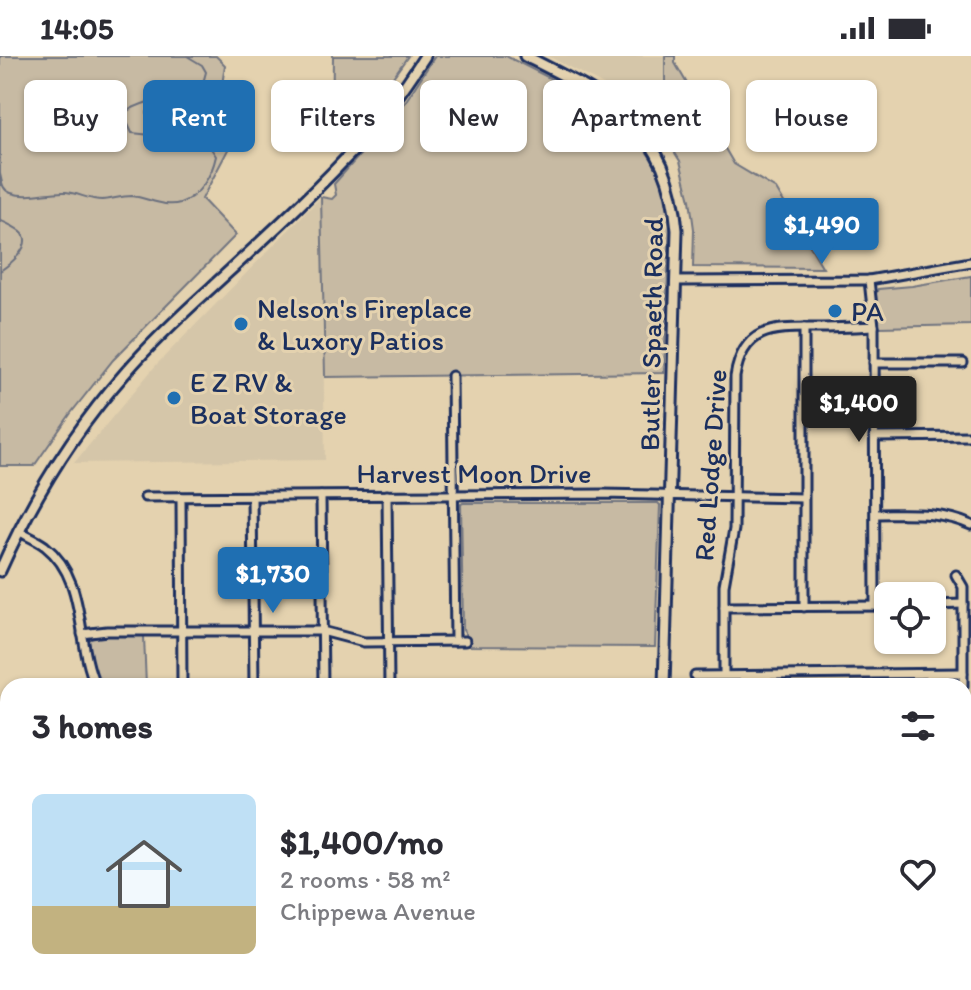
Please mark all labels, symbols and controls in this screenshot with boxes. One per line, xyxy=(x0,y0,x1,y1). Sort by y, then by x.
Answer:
text: 14:05 xyxy=(40,10,114,47)
chip: Buy xyxy=(24,80,127,152)
chip: Rent xyxy=(143,80,255,152)
chip: Filters xyxy=(271,80,404,152)
chip: New xyxy=(420,80,527,152)
chip: Apartment xyxy=(543,80,730,152)
chip: House xyxy=(746,80,877,152)
pin: $1,490 xyxy=(757,198,887,266)
text: $1,490 xyxy=(784,208,860,240)
street label: Butler Spaeth Road xyxy=(632,216,670,451)
place label: Nelson's Fireplace & Luxory Patios xyxy=(257,291,472,357)
place label: PA xyxy=(851,294,884,328)
marker: PA xyxy=(826,302,844,320)
marker: Nelson's Fireplace & Luxory Patios xyxy=(232,315,250,333)
place label: E Z RV & Boat Storage xyxy=(190,365,347,431)
street label: Red Lodge Drive xyxy=(686,368,734,562)
pin: $1,400 xyxy=(794,376,924,444)
text: $1,400 xyxy=(819,386,899,418)
marker: E Z RV & Boat Storage xyxy=(165,389,183,407)
street label: Harvest Moon Drive xyxy=(356,456,592,490)
pin: $1,730 xyxy=(208,547,338,615)
text: $1,730 xyxy=(236,557,310,589)
map controls xyxy=(874,582,946,654)
button: locate xyxy=(874,582,946,654)
icon: filters xyxy=(896,704,940,748)
text: 3 homes xyxy=(32,706,153,747)
text: $1,400/mo xyxy=(280,822,444,863)
icon: home xyxy=(96,826,192,922)
icon: heart xyxy=(896,852,940,896)
text: 2 rooms · 58 m² xyxy=(280,863,451,895)
text: Chippewa Avenue xyxy=(280,895,476,927)

